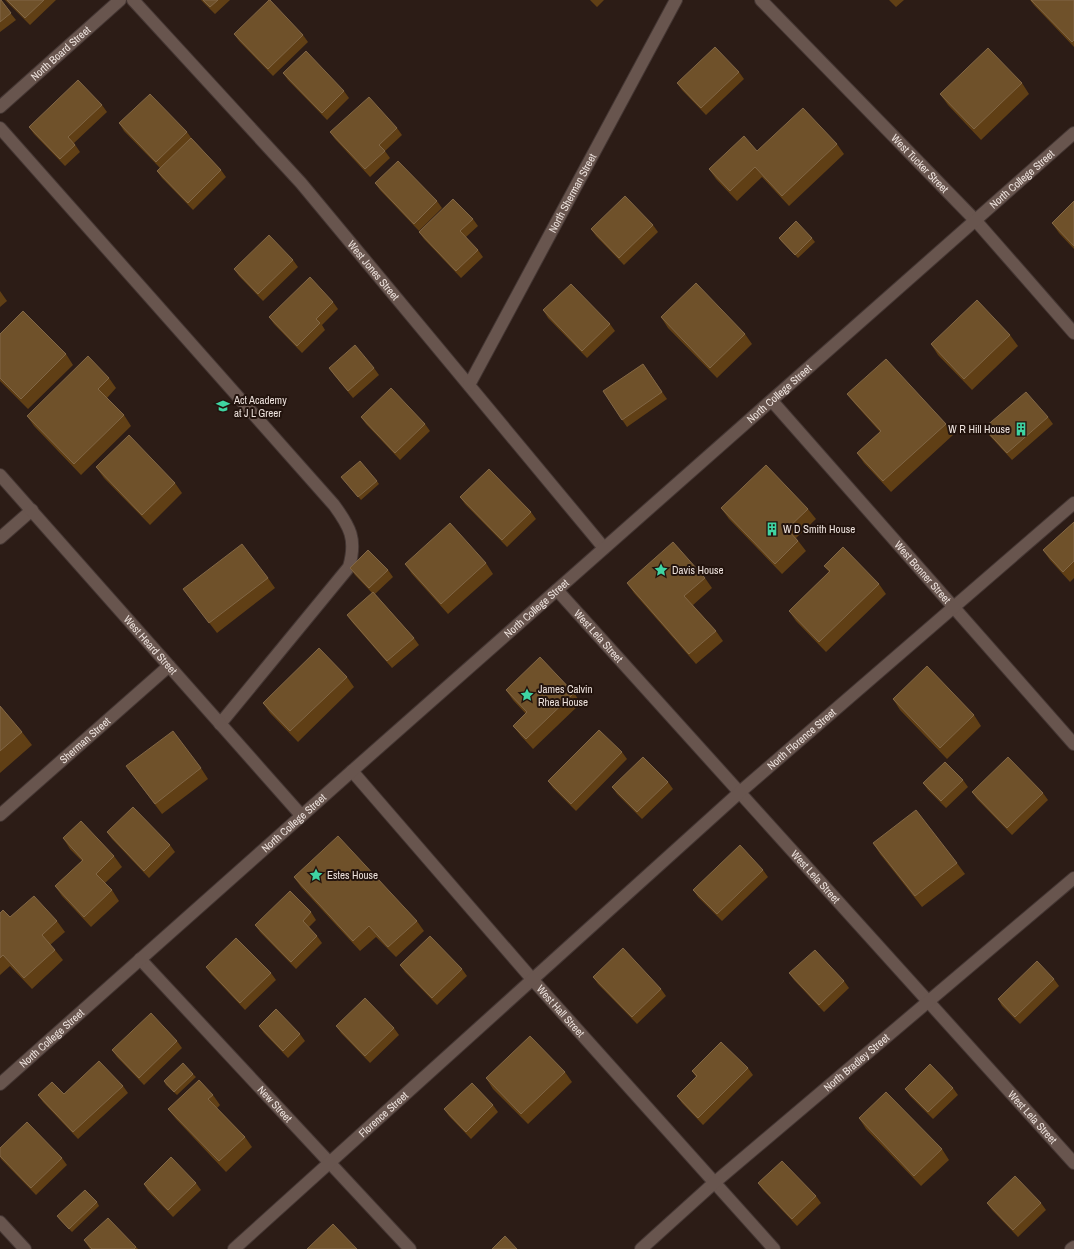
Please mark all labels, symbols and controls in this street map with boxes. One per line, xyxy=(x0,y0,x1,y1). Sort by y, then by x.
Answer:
street label: North Board Street xyxy=(28,22,94,83)
street label: West Tucker Street xyxy=(888,131,952,196)
street label: North College Street xyxy=(987,146,1058,211)
street label: North Sherman Street xyxy=(545,151,599,235)
street label: West Jones Street xyxy=(345,238,403,304)
street label: North College Street xyxy=(744,361,815,426)
place label: Act Academy at J L Greer xyxy=(233,393,287,420)
school or university icon: Act Academy at J L Greer xyxy=(215,398,231,414)
building icon: W R Hill House xyxy=(1013,421,1029,437)
place label: W R Hill House xyxy=(948,422,1010,436)
building icon: W D Smith House xyxy=(764,521,780,537)
place label: W D Smith House xyxy=(783,522,855,536)
street label: West Bonner Street xyxy=(891,538,954,607)
place icon: Davis House xyxy=(653,562,669,578)
place label: Davis House xyxy=(672,563,724,577)
street label: North College Street xyxy=(501,575,572,641)
street label: West Lela Street xyxy=(571,607,626,666)
street label: West Heard Street xyxy=(121,613,181,678)
place label: James Calvin Rhea House xyxy=(538,682,593,709)
place icon: James Calvin Rhea House xyxy=(519,687,535,703)
street label: North Florence Street xyxy=(764,705,839,772)
street label: Sherman Street xyxy=(56,714,114,766)
street label: North College Street xyxy=(258,790,329,855)
street label: West Lela Street xyxy=(788,847,843,906)
place icon: Estes House xyxy=(308,867,324,883)
place label: Estes House xyxy=(327,868,378,882)
street label: West Hall Street xyxy=(534,982,588,1040)
street label: North College Street xyxy=(16,1005,87,1071)
street label: North Bradley Street xyxy=(821,1030,893,1094)
street label: New Street xyxy=(255,1083,296,1125)
street label: Florence Street xyxy=(356,1088,411,1140)
street label: West Lela Street xyxy=(1005,1088,1060,1147)

